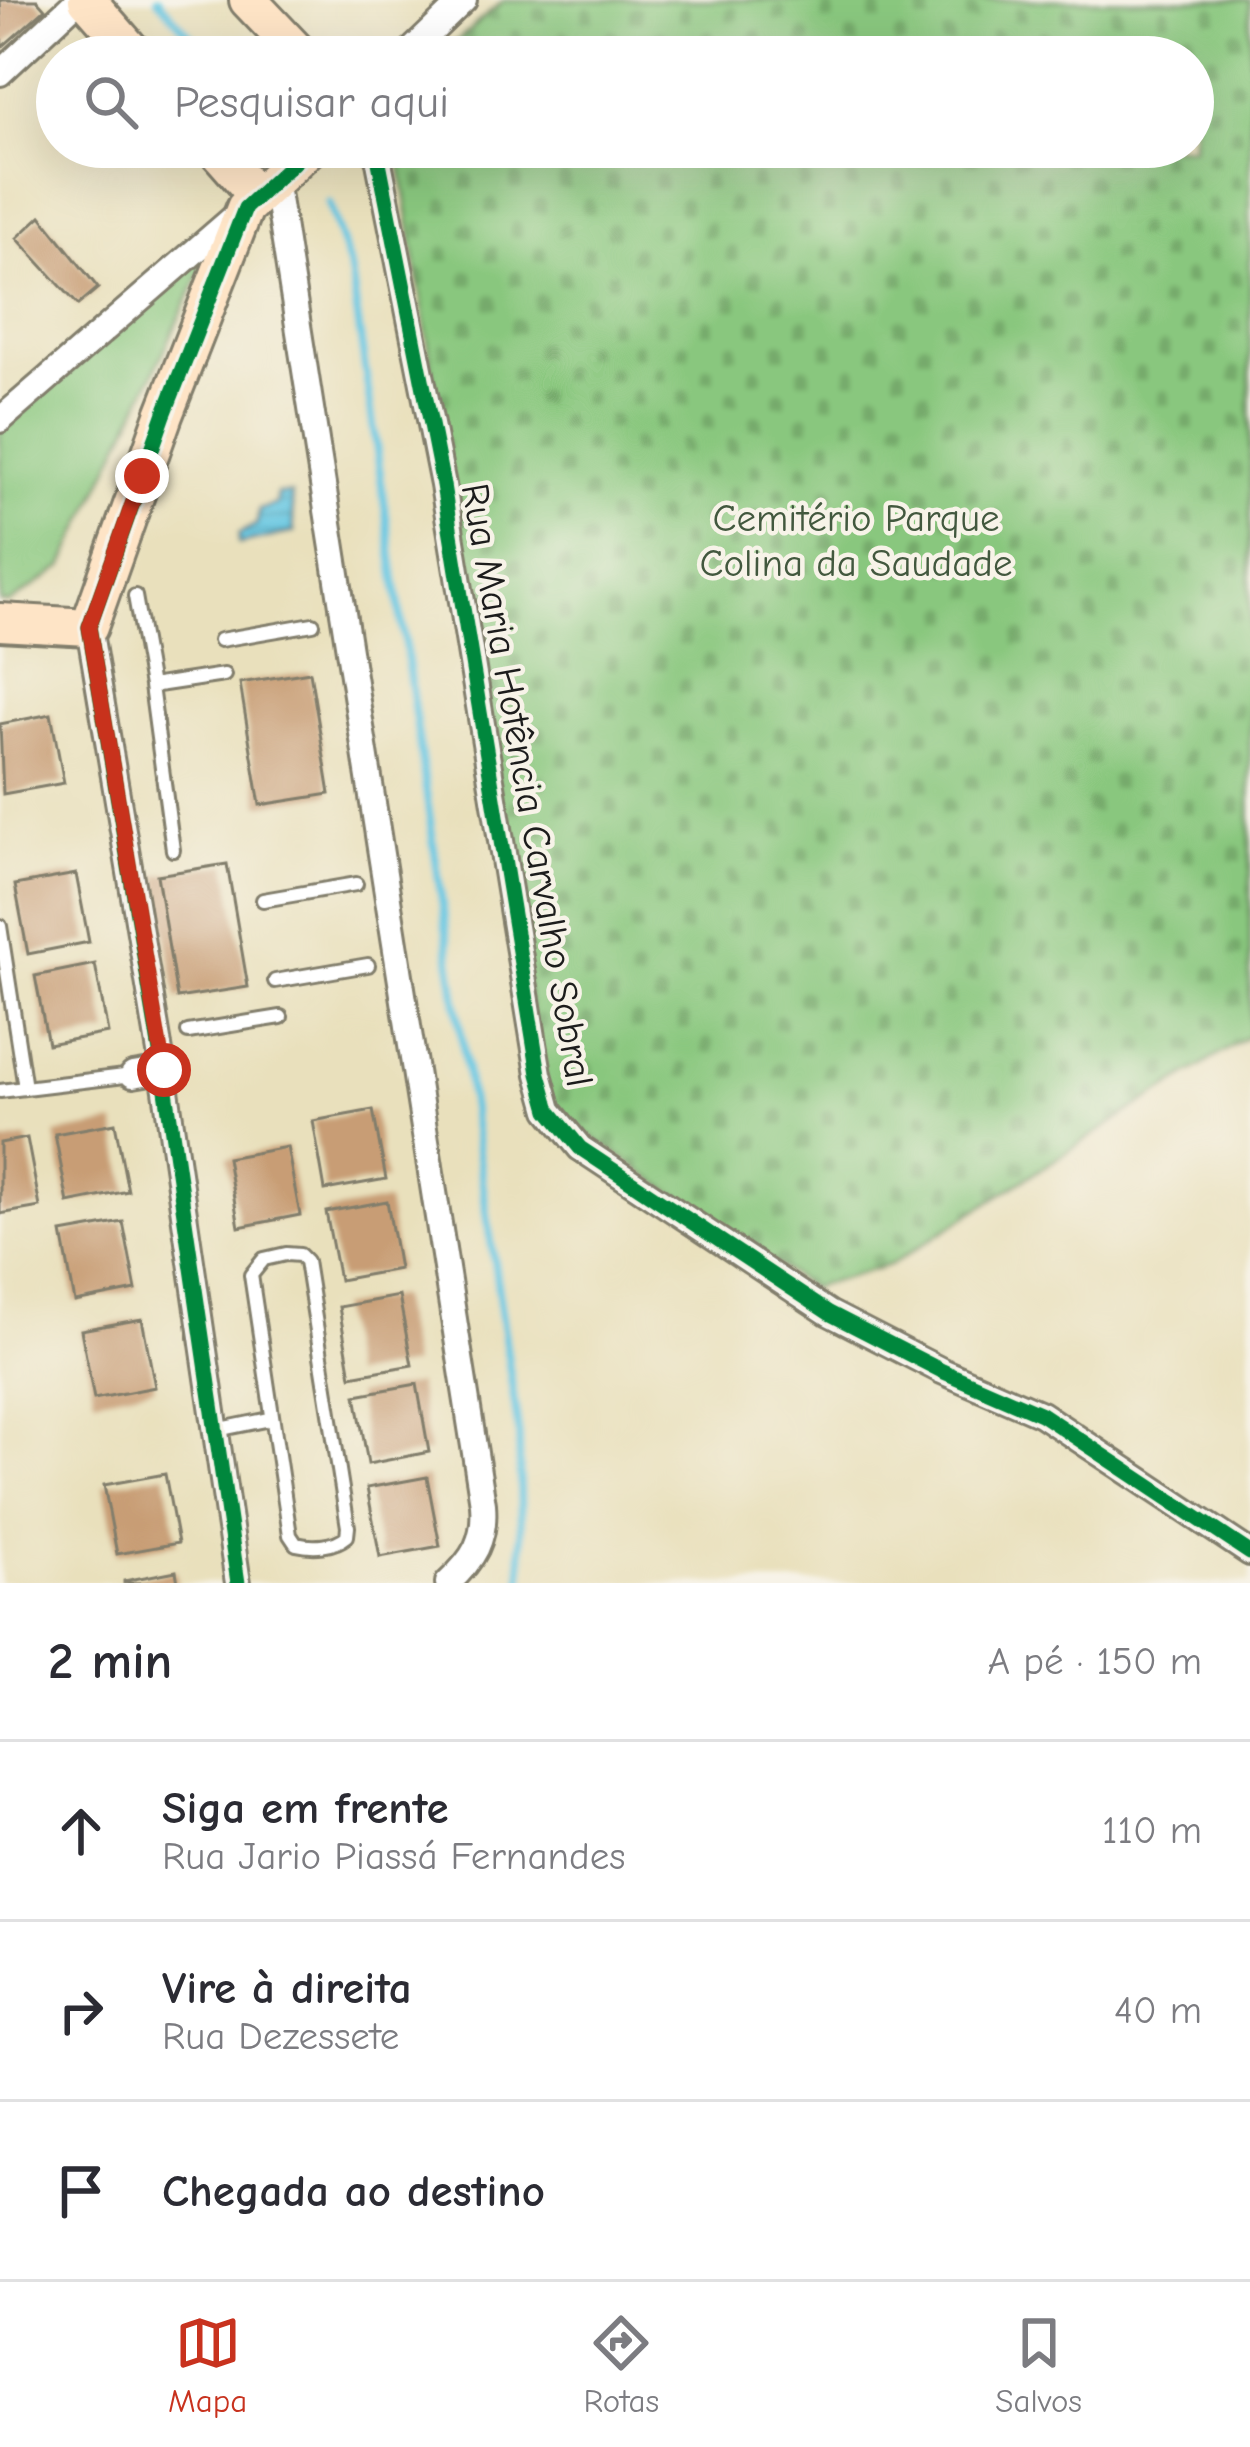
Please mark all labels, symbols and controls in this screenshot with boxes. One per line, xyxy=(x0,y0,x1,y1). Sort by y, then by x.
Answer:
search box xyxy=(36,36,1214,168)
icon: search xyxy=(78,69,144,135)
text: Pesquisar aqui xyxy=(174,76,449,128)
route end xyxy=(115,449,169,503)
street label: Rua Maria Hotência Carvalho Sobral xyxy=(452,480,602,1090)
park label: Cemitério Parque Colina da Saudade xyxy=(699,496,1013,586)
route start xyxy=(137,1043,191,1097)
text: 2 min xyxy=(48,1632,172,1691)
text: A pé · 150 m xyxy=(988,1639,1202,1684)
text: Siga em frente xyxy=(162,1782,449,1834)
icon: ahead xyxy=(48,1798,114,1864)
text: 110 m xyxy=(1102,1808,1202,1853)
text: Rua Jario Piassá Fernandes xyxy=(162,1834,626,1879)
text: Vire à direita xyxy=(162,1962,412,2014)
icon: right xyxy=(48,1978,114,2044)
text: 40 m xyxy=(1114,1988,1202,2033)
text: Rua Dezessete xyxy=(162,2014,399,2059)
icon: arrive xyxy=(48,2158,114,2224)
text: Chegada ao destino xyxy=(162,2165,545,2217)
tab: Mapa xyxy=(168,2310,247,2420)
tab: Rotas xyxy=(583,2310,659,2420)
tab: Salvos xyxy=(995,2310,1082,2420)

